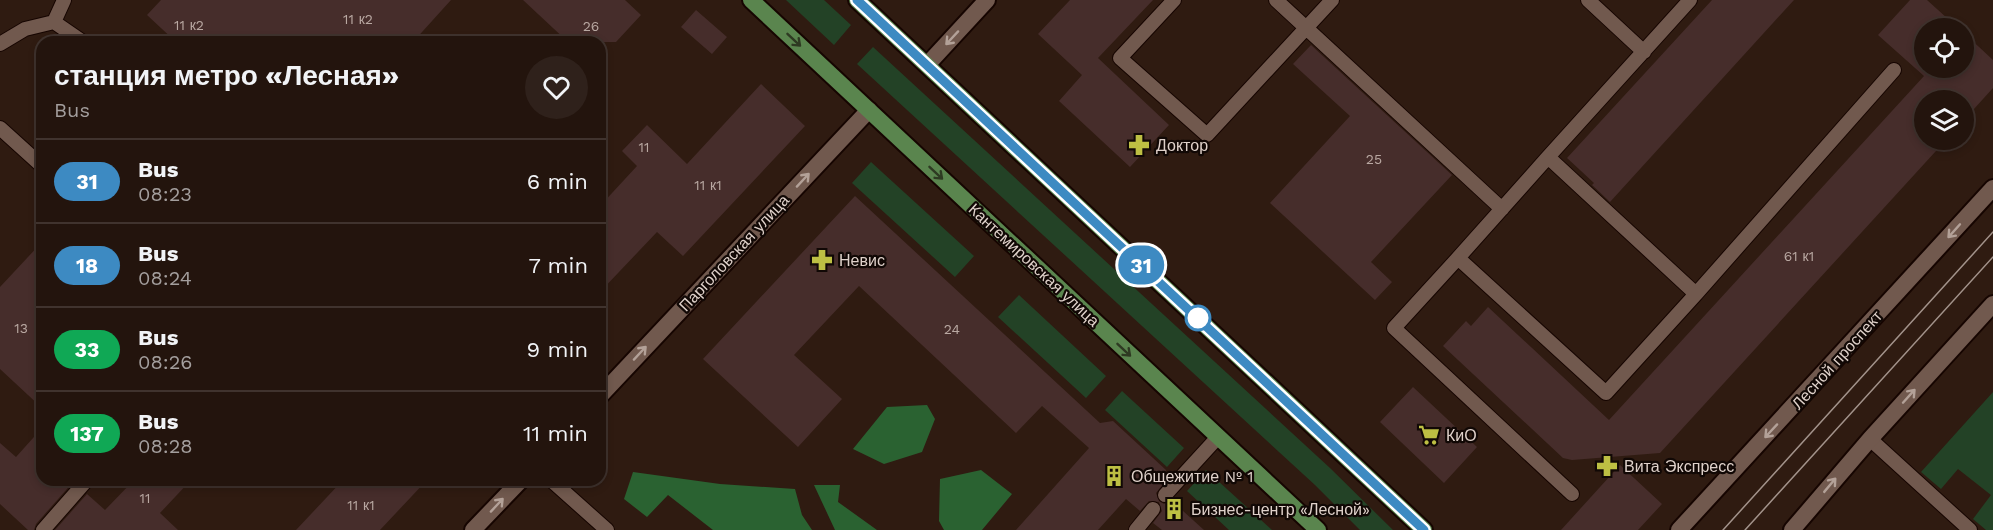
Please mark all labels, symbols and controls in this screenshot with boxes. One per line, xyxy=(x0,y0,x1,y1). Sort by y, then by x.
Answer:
house number: 11 к2 xyxy=(343,11,373,27)
house number: 11 к2 xyxy=(174,17,204,33)
house number: 26 xyxy=(583,18,599,34)
map controls xyxy=(1914,18,1974,150)
button: locate xyxy=(1914,18,1974,78)
one-way arrow xyxy=(945,30,959,45)
one-way arrow xyxy=(786,33,801,47)
button: heart xyxy=(525,56,588,119)
text: станция метро «Лесная» xyxy=(54,59,399,92)
button: layers xyxy=(1914,90,1974,150)
text: Bus xyxy=(54,98,90,122)
pharmacy icon: Доктор xyxy=(1127,133,1151,157)
place label: Доктор xyxy=(1156,136,1208,155)
house number: 11 xyxy=(639,139,649,155)
house number: 25 xyxy=(1366,151,1382,167)
text: Bus xyxy=(138,157,178,182)
one-way arrow xyxy=(928,166,943,180)
text: 31 xyxy=(76,169,98,194)
text: 6 min xyxy=(527,169,588,194)
one-way arrow xyxy=(795,173,810,188)
house number: 11 к1 xyxy=(694,177,722,193)
text: 08:23 xyxy=(138,182,192,206)
street label: Парголовская улица xyxy=(675,191,793,315)
street label: Кантемировская улица xyxy=(965,200,1103,331)
one-way arrow xyxy=(1947,223,1961,238)
text: Bus xyxy=(138,241,178,266)
line badge: 31 xyxy=(1114,246,1168,284)
pharmacy icon: Невис xyxy=(810,248,834,272)
house number: 61 к1 xyxy=(1784,248,1814,264)
place label: Невис xyxy=(839,251,885,270)
text: 18 xyxy=(76,253,98,278)
text: 7 min xyxy=(528,253,588,278)
text: 31 xyxy=(1130,253,1152,278)
text: 08:24 xyxy=(138,266,192,290)
unlabelled marker xyxy=(1185,305,1211,331)
street label: Лесной проспект xyxy=(1788,306,1887,413)
house number: 13 xyxy=(14,320,28,336)
house number: 24 xyxy=(944,321,960,337)
text: Bus xyxy=(138,325,178,350)
text: 33 xyxy=(75,337,99,362)
text: 9 min xyxy=(526,337,588,362)
one-way arrow xyxy=(1116,342,1131,356)
one-way arrow xyxy=(633,346,647,361)
text: 08:26 xyxy=(138,350,193,374)
one-way arrow xyxy=(1902,389,1916,404)
text: Bus xyxy=(138,409,178,434)
text: 137 xyxy=(70,421,104,446)
text: 11 min xyxy=(523,421,588,446)
supermarket icon: КиО xyxy=(1417,423,1441,447)
one-way arrow xyxy=(1764,424,1778,439)
place label: КиО xyxy=(1446,426,1477,445)
text: 08:28 xyxy=(138,434,193,458)
pharmacy icon: Вита Экспресс xyxy=(1595,454,1619,478)
place label: Вита Экспресс xyxy=(1624,457,1734,476)
building icon: Общежитие № 1 xyxy=(1102,464,1126,488)
place label: Общежитие № 1 xyxy=(1131,467,1253,486)
one-way arrow xyxy=(1823,478,1837,493)
house number: 11 xyxy=(140,490,150,506)
house number: 11 к1 xyxy=(347,497,375,513)
building icon: Бизнес-центр «Лесной» xyxy=(1162,497,1186,521)
one-way arrow xyxy=(490,498,504,513)
place label: Бизнес-центр «Лесной» xyxy=(1191,500,1370,519)

